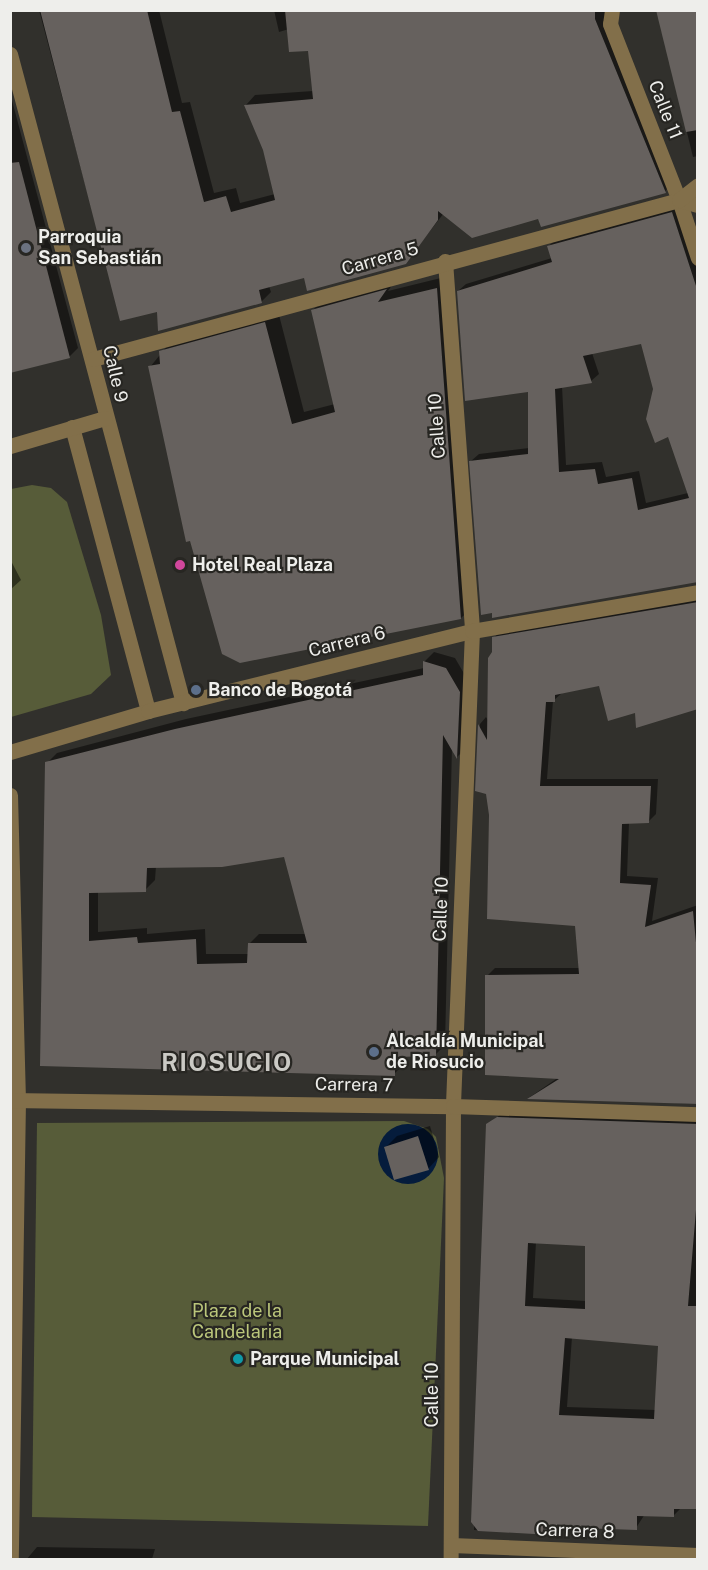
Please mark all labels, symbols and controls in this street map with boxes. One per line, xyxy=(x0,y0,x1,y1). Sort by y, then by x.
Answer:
street label: Calle 11 xyxy=(643,77,687,143)
place label: Parroquia San Sebastián xyxy=(38,227,162,270)
street label: Carrera 5 xyxy=(339,238,421,280)
marker: Parroquia San Sebastián xyxy=(19,241,33,255)
street label: Calle 9 xyxy=(98,343,132,405)
street label: Calle 10 xyxy=(424,393,450,459)
place label: Hotel Real Plaza xyxy=(192,554,333,576)
marker: Hotel Real Plaza xyxy=(173,558,187,572)
street label: Carrera 6 xyxy=(306,622,388,662)
place label: Banco de Bogotá xyxy=(208,679,352,701)
marker: Banco de Bogotá xyxy=(189,683,203,697)
street label: Calle 10 xyxy=(429,876,453,942)
place label: Alcaldía Municipal de Riosucio xyxy=(386,1031,544,1074)
marker: Alcaldía Municipal de Riosucio xyxy=(367,1045,381,1059)
district label: RIOSUCIO xyxy=(161,1049,293,1077)
street label: Carrera 7 xyxy=(315,1074,393,1096)
park label: Plaza de la Candelaria xyxy=(192,1301,282,1344)
place label: Parque Municipal xyxy=(250,1348,400,1370)
marker: Parque Municipal xyxy=(231,1352,245,1366)
street label: Calle 10 xyxy=(421,1362,443,1428)
street label: Carrera 8 xyxy=(535,1519,615,1543)

